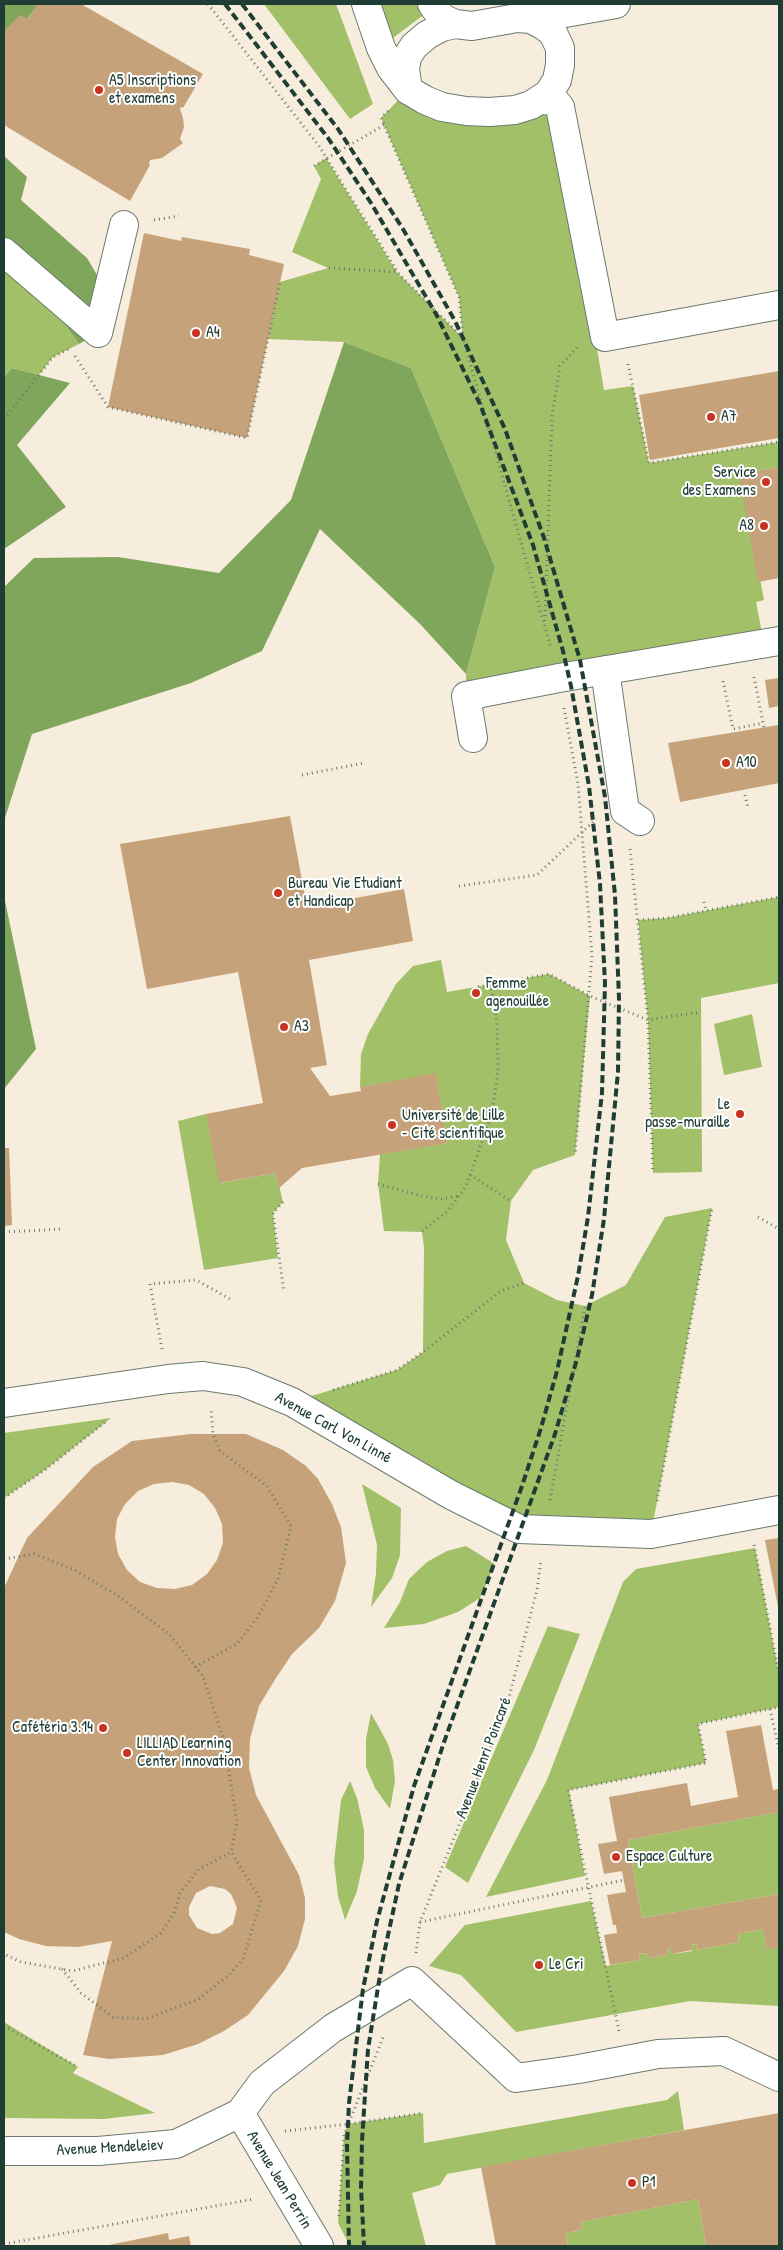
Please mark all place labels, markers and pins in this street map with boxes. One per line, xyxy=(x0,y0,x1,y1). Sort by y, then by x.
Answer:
place label: A5 Inscriptions et examens xyxy=(109,71,196,109)
marker: A5 Inscriptions et examens xyxy=(93,84,105,96)
place label: A4 xyxy=(206,323,220,343)
marker: A4 xyxy=(190,327,202,339)
place label: A7 xyxy=(721,407,737,427)
marker: A7 xyxy=(705,411,717,423)
place label: Service des Examens xyxy=(682,463,756,501)
marker: Service des Examens xyxy=(760,476,772,488)
place label: A8 xyxy=(739,516,754,536)
marker: A8 xyxy=(758,520,770,532)
place label: A10 xyxy=(736,753,757,773)
marker: A10 xyxy=(720,757,732,769)
place label: Bureau Vie Etudiant et Handicap xyxy=(288,874,402,912)
marker: Bureau Vie Etudiant et Handicap xyxy=(272,887,284,899)
place label: Femme agenouillée xyxy=(486,974,549,1012)
marker: Femme agenouillée xyxy=(470,987,482,999)
place label: A3 xyxy=(294,1017,309,1037)
marker: A3 xyxy=(278,1021,290,1033)
place label: Le passe-muraille xyxy=(645,1095,730,1133)
place label: Université de Lille ‐ Cité scientifique xyxy=(402,1106,505,1144)
marker: Le passe-muraille xyxy=(734,1108,746,1120)
marker: Université de Lille ‐ Cité scientifique xyxy=(386,1119,398,1131)
place label: Cafétéria 3.14 xyxy=(12,1718,93,1738)
marker: Cafétéria 3.14 xyxy=(97,1722,109,1734)
place label: LILLIAD Learning Center Innovation xyxy=(137,1734,241,1772)
marker: LILLIAD Learning Center Innovation xyxy=(121,1747,133,1759)
place label: Espace Culture xyxy=(626,1847,712,1867)
marker: Espace Culture xyxy=(610,1851,622,1863)
place label: Le Cri xyxy=(549,1955,584,1975)
marker: Le Cri xyxy=(533,1959,545,1971)
place label: P1 xyxy=(642,2173,656,2193)
marker: P1 xyxy=(626,2177,638,2189)

